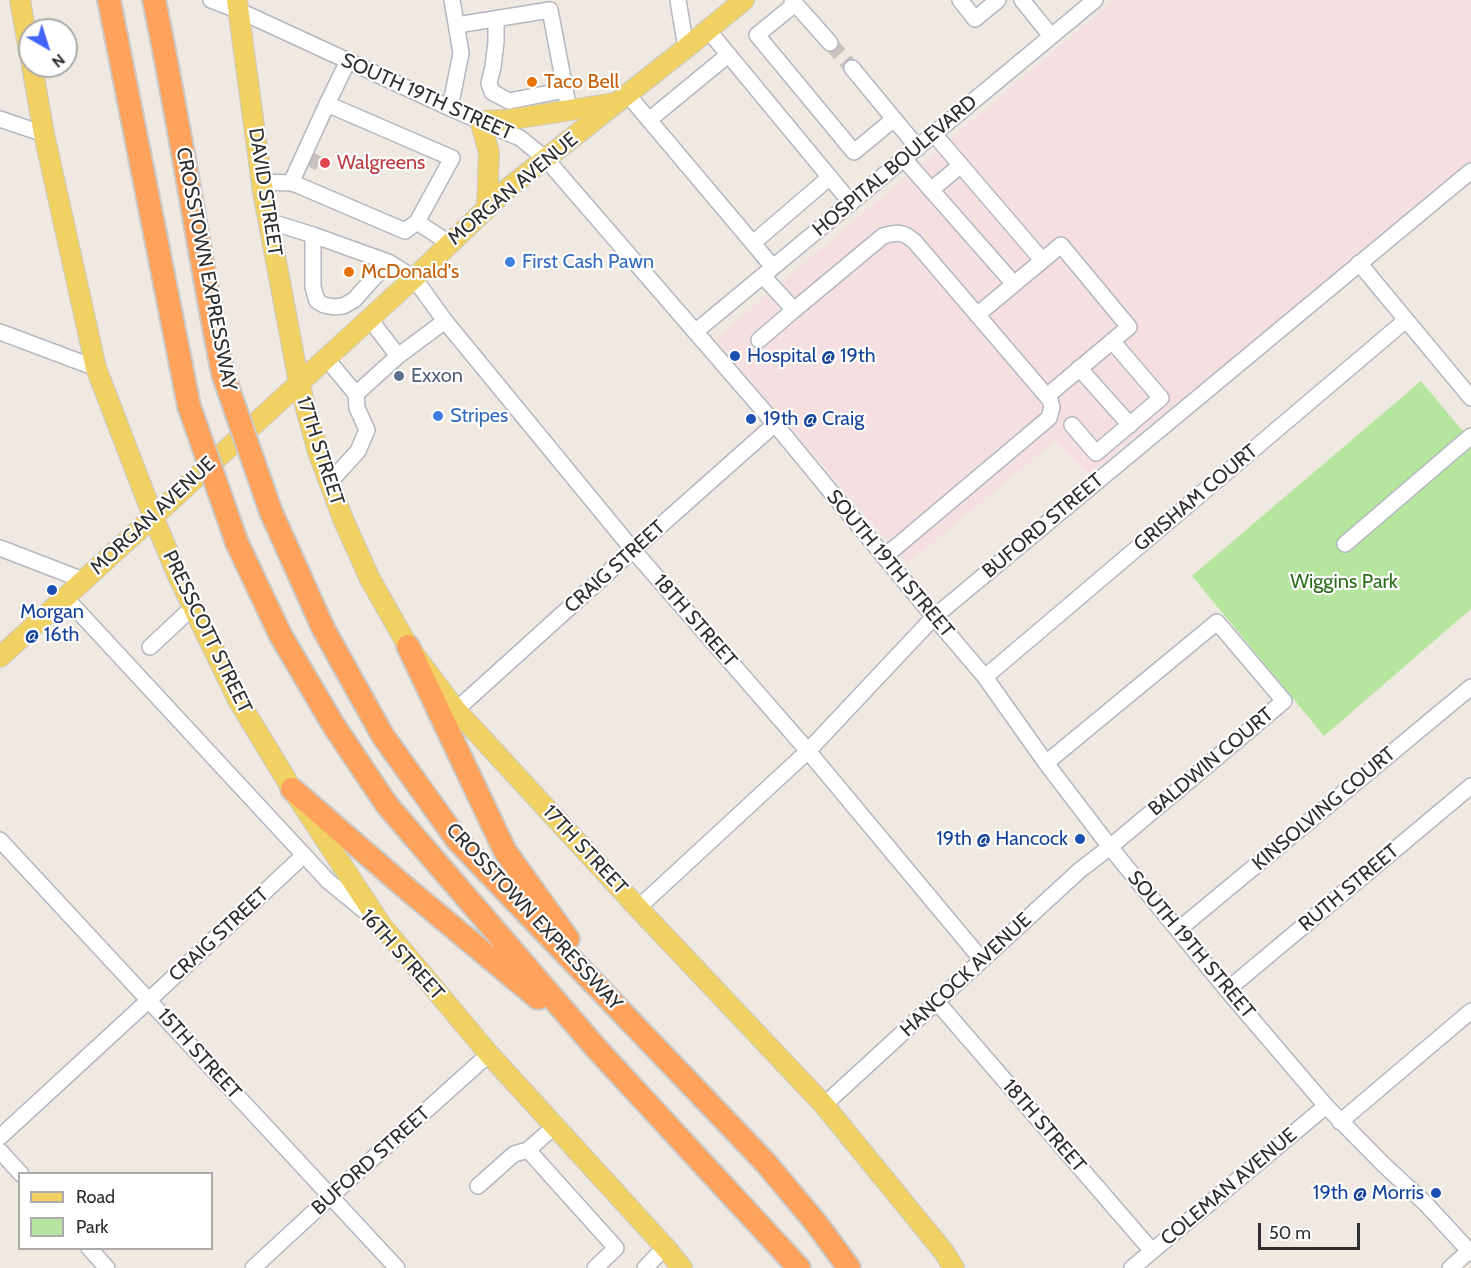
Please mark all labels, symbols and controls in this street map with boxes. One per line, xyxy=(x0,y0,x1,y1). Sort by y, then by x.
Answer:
north arrow xyxy=(18,18,78,78)
street label: SOUTH 19TH STREET xyxy=(338,48,516,146)
text: N xyxy=(48,50,69,72)
place label: Taco Bell xyxy=(544,70,619,94)
marker: Taco Bell xyxy=(525,75,539,89)
street label: HOSPITAL BOULEVARD xyxy=(808,90,982,242)
street label: DAVID STREET xyxy=(243,126,287,258)
street label: MORGAN AVENUE xyxy=(443,128,583,250)
street label: CROSSTOWN EXPRESSWAY xyxy=(171,145,241,393)
place label: Walgreens xyxy=(337,151,425,175)
marker: Walgreens xyxy=(318,156,332,170)
place label: First Cash Pawn xyxy=(522,250,654,274)
marker: First Cash Pawn xyxy=(503,255,517,269)
place label: McDonald's xyxy=(361,260,459,284)
marker: McDonald's xyxy=(342,265,356,279)
place label: Hospital @ 19th xyxy=(747,344,876,368)
marker: Hospital @ 19th xyxy=(728,349,742,363)
place label: Exxon xyxy=(411,364,463,388)
marker: Exxon xyxy=(392,369,406,383)
street label: 17TH STREET xyxy=(291,393,349,509)
place label: Stripes xyxy=(450,404,508,428)
place label: 19th @ Craig xyxy=(763,407,864,431)
marker: Stripes xyxy=(431,409,445,423)
marker: 19th @ Craig xyxy=(744,412,758,426)
street label: GRISHAM COURT xyxy=(1129,439,1263,557)
street label: MORGAN AVENUE xyxy=(86,452,220,580)
street label: BUFORD STREET xyxy=(978,468,1108,584)
street label: SOUTH 19TH STREET xyxy=(821,485,959,643)
street label: CRAIG STREET xyxy=(560,516,670,618)
street label: PRESSCOTT STREET xyxy=(157,547,257,717)
street label: 18TH STREET xyxy=(648,570,742,672)
park label: Wiggins Park xyxy=(1290,570,1398,594)
marker: Morgan @ 16th xyxy=(45,583,59,597)
place label: Morgan @ 16th xyxy=(20,600,84,647)
street label: BALDWIN COURT xyxy=(1144,703,1278,821)
street label: KINSOLVING COURT xyxy=(1248,742,1400,876)
street label: 17TH STREET xyxy=(538,800,632,900)
street label: CROSSTOWN EXPRESSWAY xyxy=(441,818,627,1016)
place label: 19th @ Hancock xyxy=(936,827,1068,851)
marker: 19th @ Hancock xyxy=(1073,832,1087,846)
street label: RUTH STREET xyxy=(1294,839,1404,937)
street label: SOUTH 19TH STREET xyxy=(1122,866,1260,1024)
street label: CRAIG STREET xyxy=(164,883,274,987)
street label: 16TH STREET xyxy=(355,905,449,1005)
street label: HANCOCK AVENUE xyxy=(896,908,1036,1042)
street label: 15TH STREET xyxy=(152,1004,246,1104)
street label: 18TH STREET xyxy=(997,1075,1091,1177)
street label: BUFORD STREET xyxy=(307,1102,435,1220)
street label: COLEMAN AVENUE xyxy=(1156,1123,1302,1251)
legend xyxy=(18,1172,213,1250)
place label: 19th @ Morris xyxy=(1313,1181,1424,1205)
text: Road xyxy=(76,1186,115,1208)
marker: 19th @ Morris xyxy=(1429,1186,1443,1200)
scale bar xyxy=(1261,1211,1363,1249)
text: Park xyxy=(76,1216,108,1238)
text: 50 m xyxy=(1269,1222,1311,1244)

